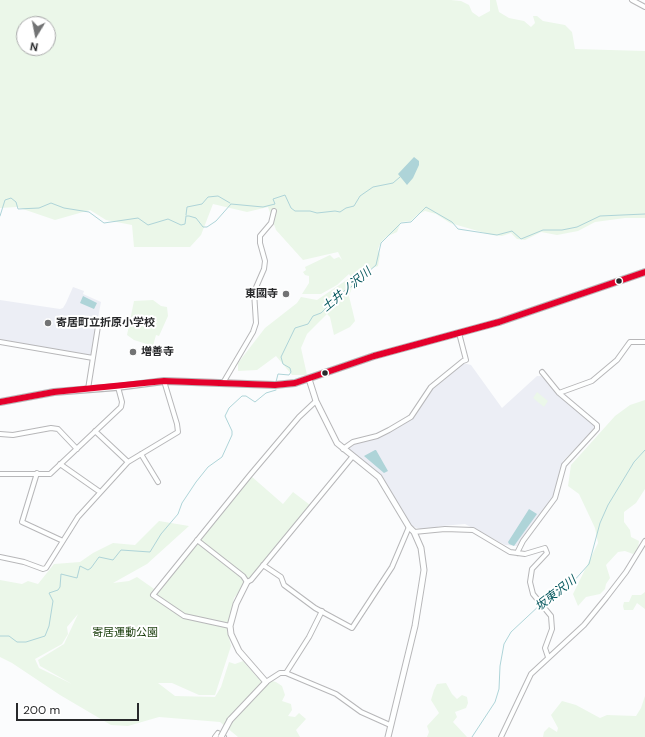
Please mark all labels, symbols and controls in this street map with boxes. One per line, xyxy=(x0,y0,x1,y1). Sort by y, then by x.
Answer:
north arrow xyxy=(16,16,56,56)
text: N xyxy=(29,39,39,54)
water label: 土井ノ沢川 xyxy=(319,265,375,315)
unlabelled marker xyxy=(614,276,624,286)
place label: 東國寺 xyxy=(245,287,278,301)
marker: 東國寺 xyxy=(281,289,291,299)
place label: 寄居町立折原小学校 xyxy=(56,316,155,330)
marker: 寄居町立折原小学校 xyxy=(43,318,53,328)
place label: 増善寺 xyxy=(141,345,174,359)
marker: 増善寺 xyxy=(128,347,138,357)
unlabelled marker xyxy=(320,368,330,378)
water label: 坂東沢川 xyxy=(533,574,579,614)
park label: 寄居運動公園 xyxy=(92,626,158,640)
scale bar xyxy=(18,695,141,721)
text: 200 m xyxy=(23,702,60,718)

